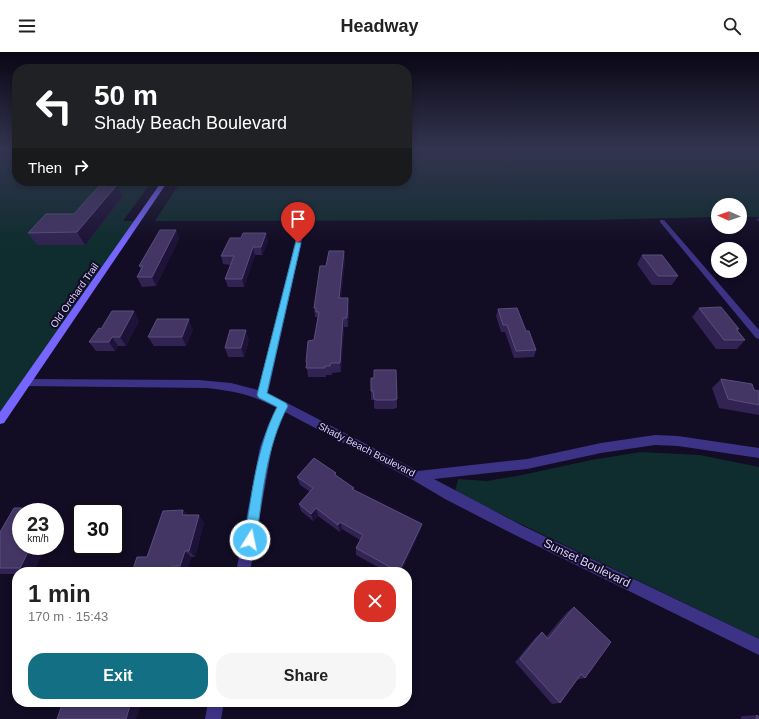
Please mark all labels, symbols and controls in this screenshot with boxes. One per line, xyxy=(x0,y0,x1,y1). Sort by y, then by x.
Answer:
icon: menu xyxy=(16,15,38,37)
icon: search xyxy=(721,15,743,37)
text: Headway xyxy=(340,16,419,36)
icon: left xyxy=(28,80,80,132)
text: 50 m xyxy=(94,80,158,111)
text: Shady Beach Boulevard xyxy=(94,113,287,133)
icon: right xyxy=(70,156,92,178)
text: Then xyxy=(28,159,62,176)
north arrow xyxy=(711,198,747,234)
map controls xyxy=(711,198,747,278)
pin xyxy=(281,202,315,243)
icon: arrive xyxy=(287,208,309,230)
button: layers xyxy=(711,242,747,278)
street label: Old Orchard Trail xyxy=(48,261,101,330)
street label: Shady Beach Boulevard xyxy=(316,420,417,479)
speed limit sign: 30 xyxy=(72,503,124,555)
text: 23 xyxy=(27,513,49,535)
position arrow xyxy=(229,519,271,561)
text: km/h xyxy=(27,533,49,544)
street label: Sunset Boulevard xyxy=(541,536,633,590)
text: 1 min xyxy=(28,580,91,607)
button: close xyxy=(354,580,396,622)
text: 170 m · 15:43 xyxy=(28,609,108,624)
button: Exit xyxy=(28,653,208,699)
button: Share xyxy=(216,653,396,699)

